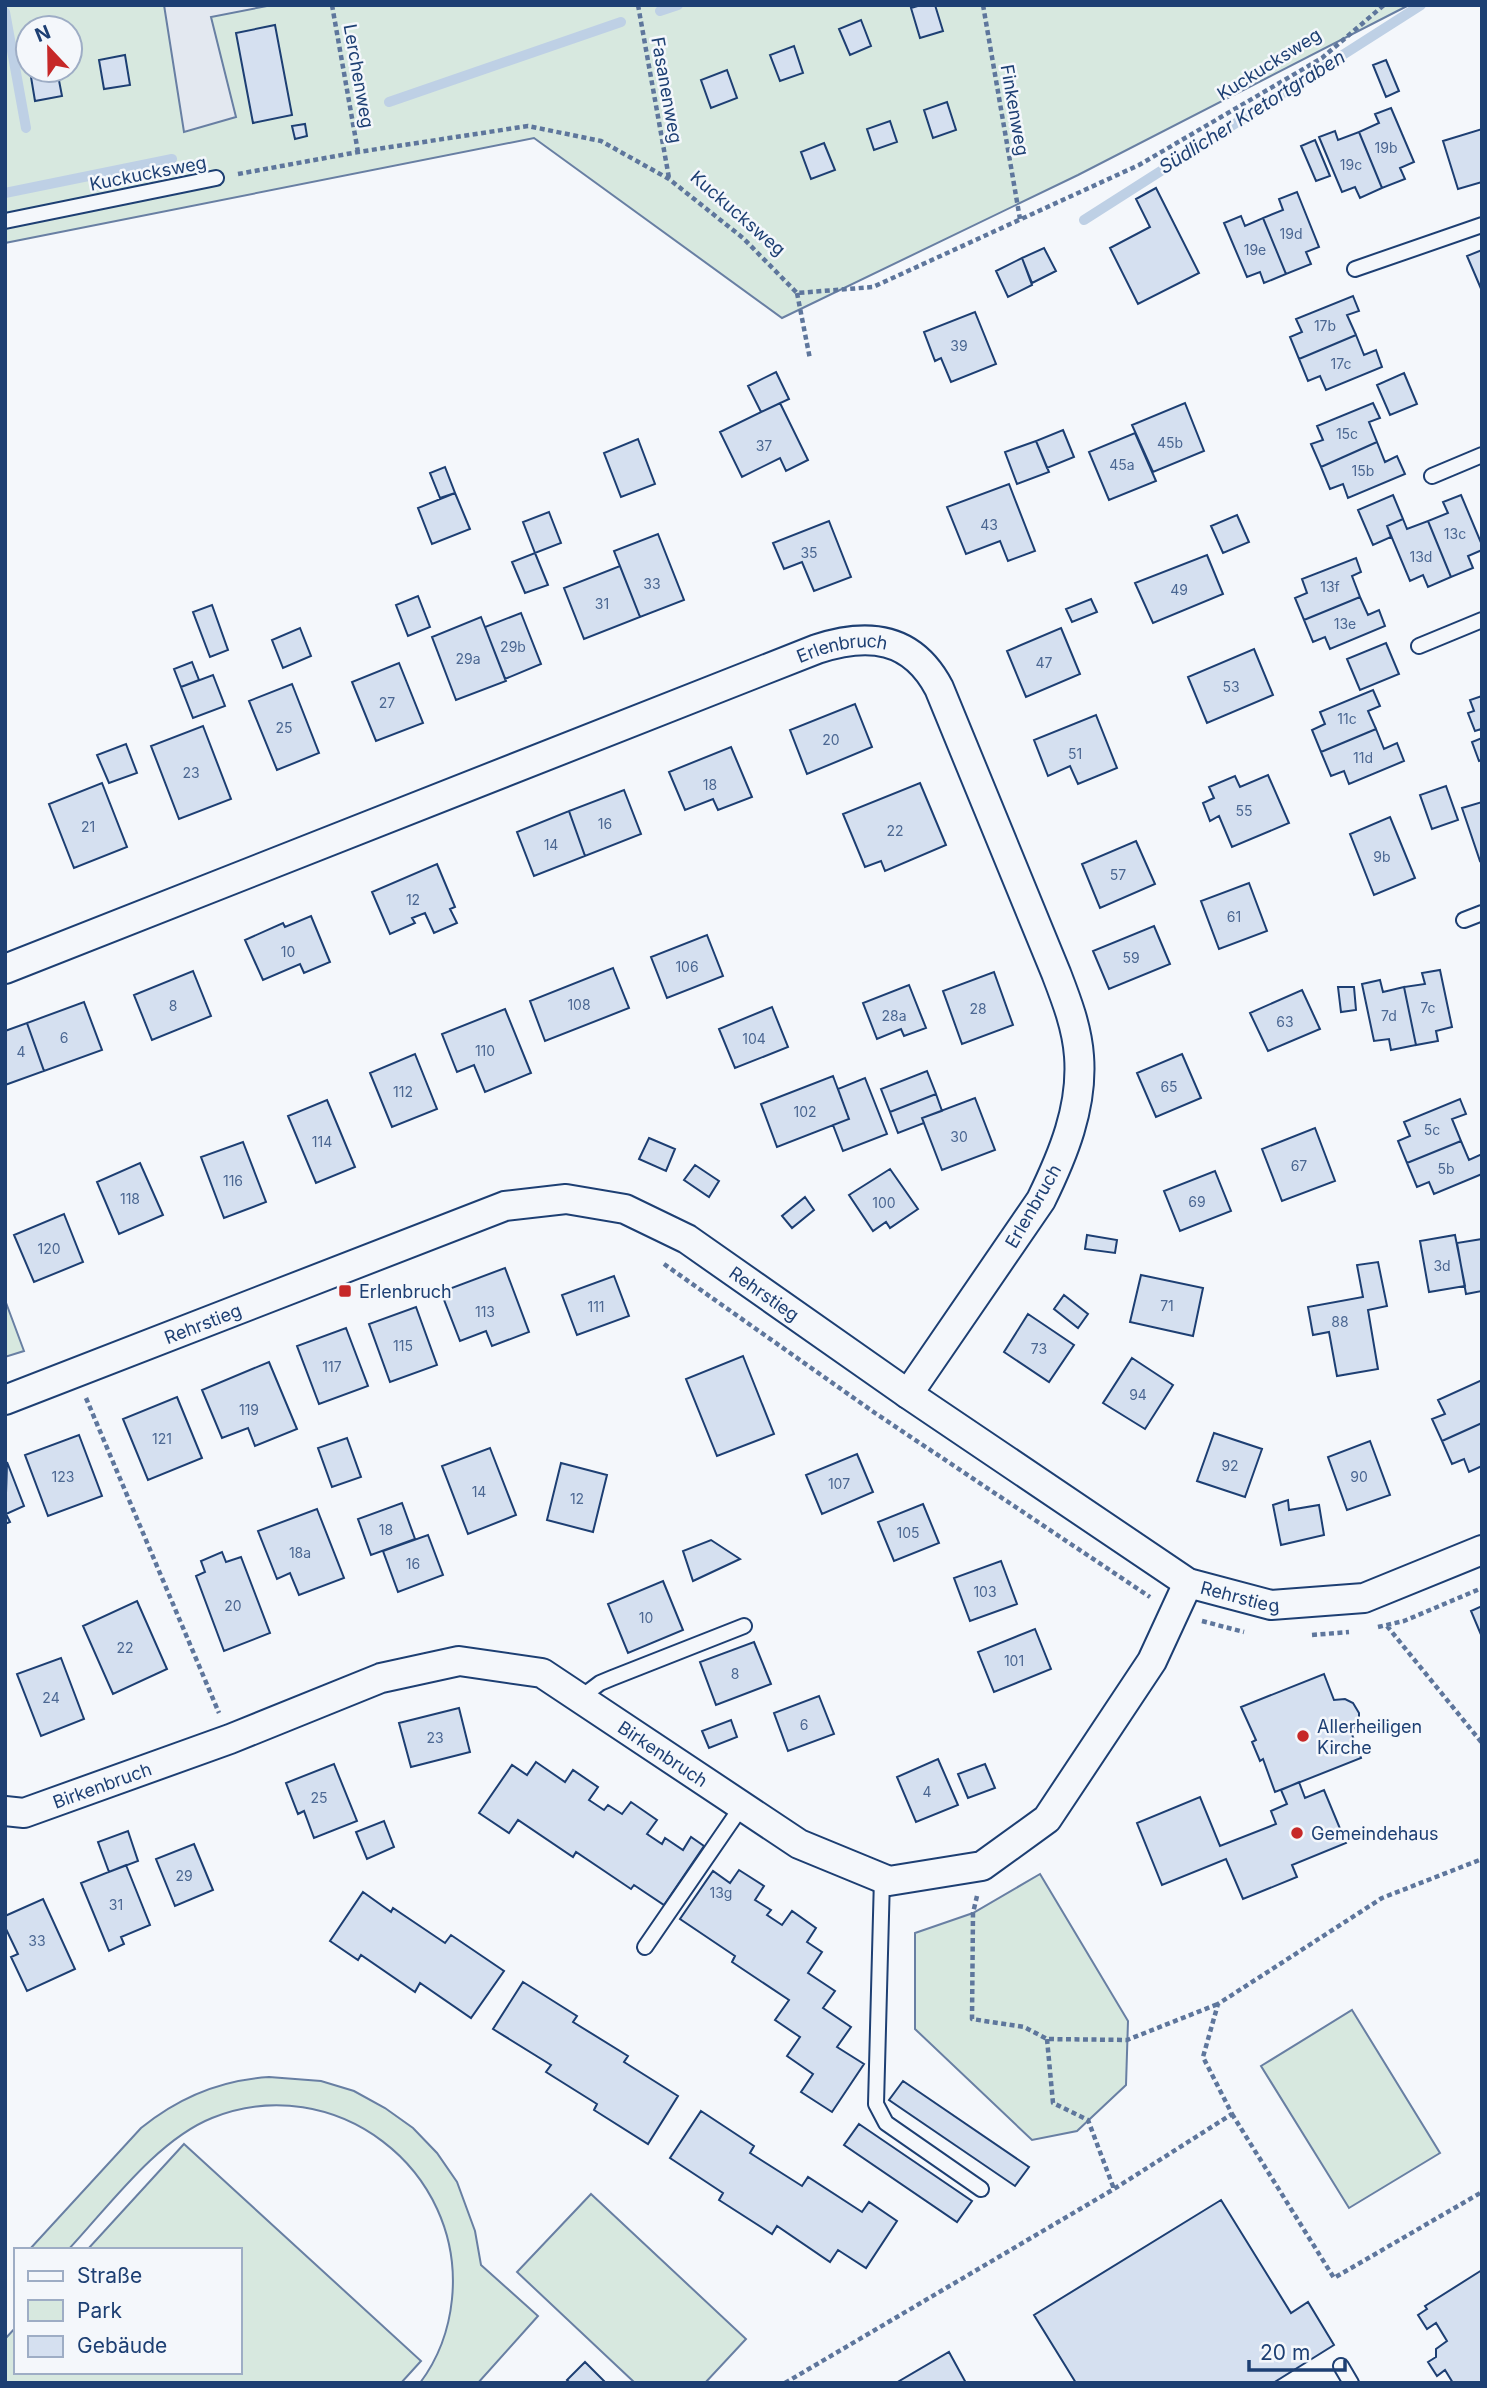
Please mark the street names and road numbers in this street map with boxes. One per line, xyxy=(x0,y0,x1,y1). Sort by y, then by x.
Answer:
street label: Lerchenweg xyxy=(340,22,378,130)
street label: Kuckucksweg xyxy=(1213,24,1325,104)
street label: Fasanenweg xyxy=(647,35,687,145)
street label: Finkenweg xyxy=(997,63,1033,157)
street label: Kuckucksweg xyxy=(88,151,208,195)
street label: Kuckucksweg xyxy=(686,166,790,260)
street label: Erlenbruch xyxy=(793,630,889,667)
street label: Erlenbruch xyxy=(1001,1161,1065,1251)
street label: Rehrstieg xyxy=(725,1262,803,1325)
street label: Rehrstieg xyxy=(161,1299,244,1348)
street label: Rehrstieg xyxy=(1198,1576,1280,1616)
street label: Birkenbruch xyxy=(614,1716,712,1791)
street label: Birkenbruch xyxy=(50,1758,154,1812)

